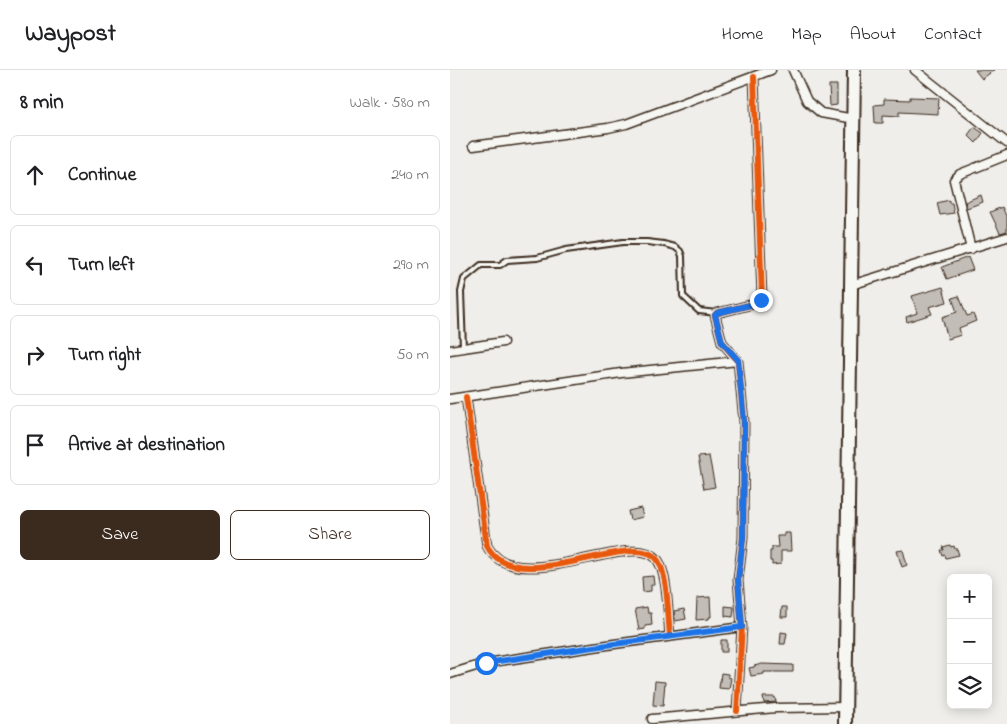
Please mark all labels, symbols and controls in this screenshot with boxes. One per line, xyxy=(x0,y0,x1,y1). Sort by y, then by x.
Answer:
text: Waypost xyxy=(25,17,116,52)
text: Home xyxy=(722,22,763,48)
text: Map xyxy=(791,22,822,48)
text: About xyxy=(850,22,896,48)
text: Contact xyxy=(924,22,982,48)
text: 8 min xyxy=(20,88,64,118)
text: Walk · 580 m xyxy=(349,91,430,115)
icon: ahead xyxy=(21,161,49,189)
text: Continue xyxy=(68,162,136,189)
text: 240 m xyxy=(391,163,429,187)
icon: left xyxy=(21,251,49,279)
text: Turn left xyxy=(68,252,135,279)
text: 290 m xyxy=(393,253,429,277)
route end xyxy=(750,289,773,312)
icon: right xyxy=(21,341,49,369)
text: Turn right xyxy=(68,342,141,369)
text: 50 m xyxy=(397,343,429,367)
icon: arrive xyxy=(21,431,49,459)
text: Arrive at destination xyxy=(68,432,225,459)
button: Save xyxy=(20,510,220,560)
button: Share xyxy=(230,510,430,560)
map controls xyxy=(947,574,992,709)
button: + xyxy=(947,574,992,619)
button: − xyxy=(947,619,992,664)
route start xyxy=(475,652,498,675)
button: layers xyxy=(947,664,992,709)

